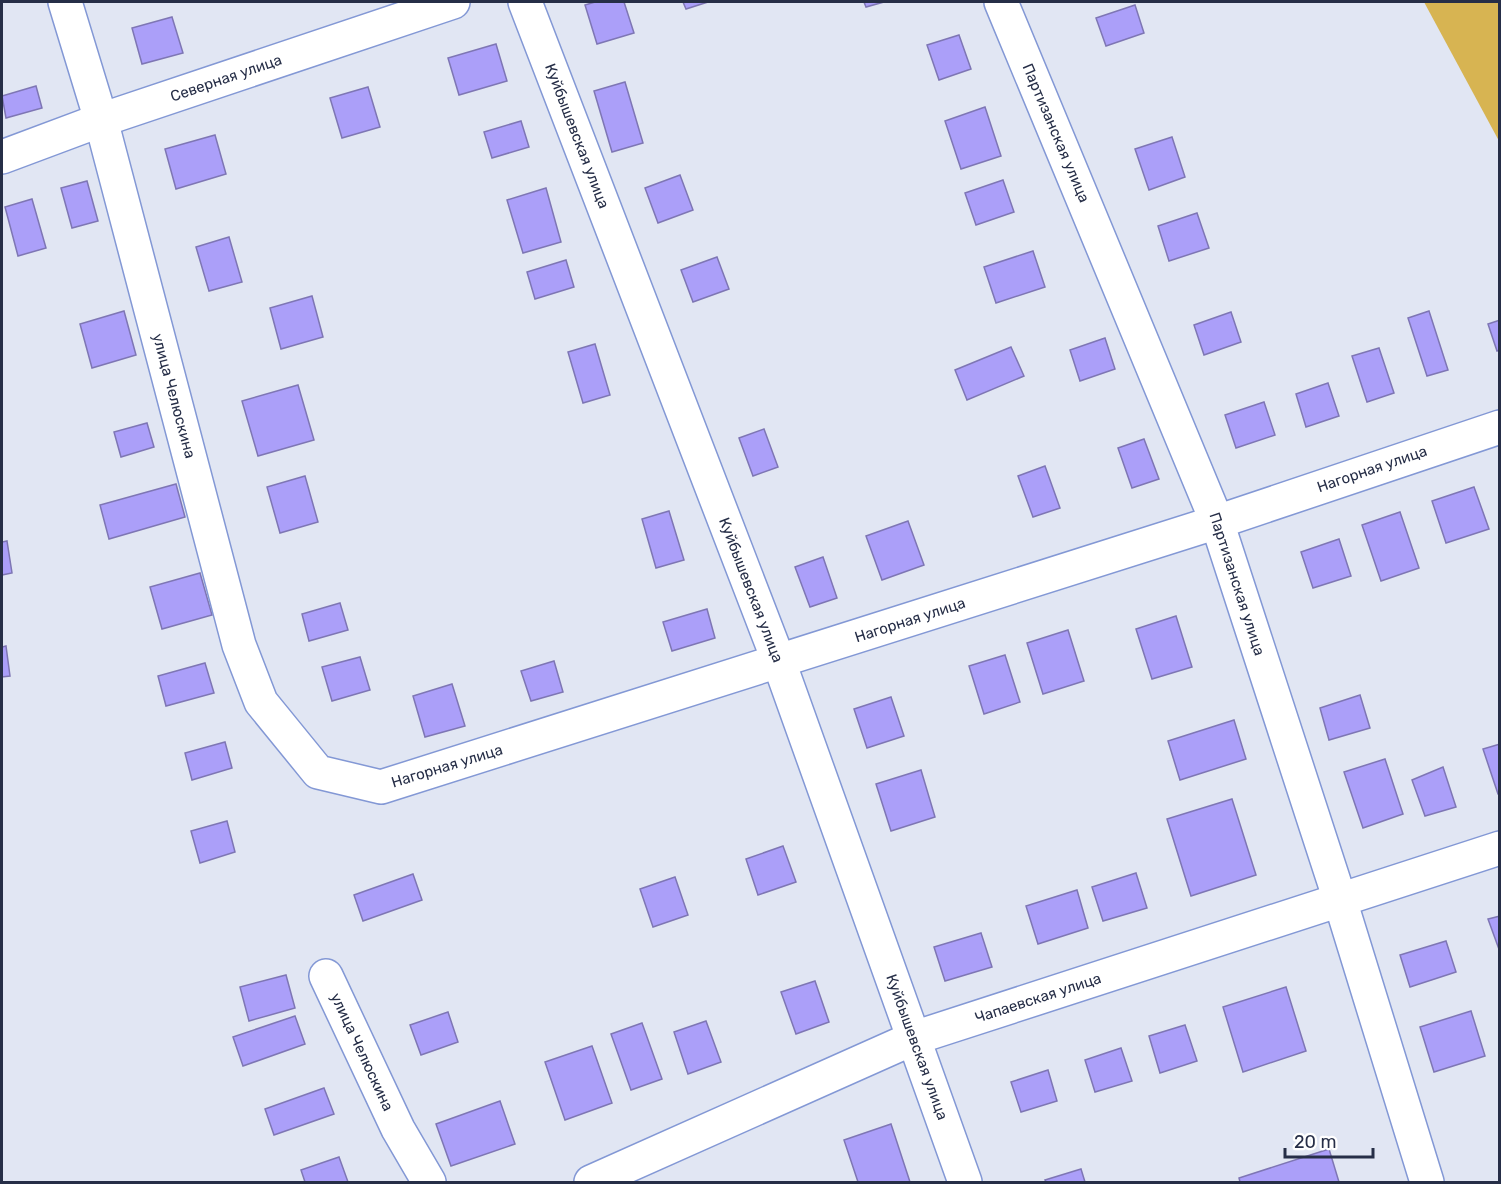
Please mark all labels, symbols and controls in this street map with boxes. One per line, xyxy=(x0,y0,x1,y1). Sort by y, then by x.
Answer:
street label: Северная улица xyxy=(168,51,284,105)
street label: Куйбышевская улица xyxy=(541,61,613,211)
street label: Партизанская улица xyxy=(1019,61,1093,205)
street label: улица Челюскина xyxy=(149,332,199,460)
street label: Нагорная улица xyxy=(1315,442,1429,496)
street label: Партизанская улица xyxy=(1205,510,1269,658)
street label: Куйбышевская улица xyxy=(715,515,787,665)
street label: Нагорная улица xyxy=(852,594,968,646)
street label: Нагорная улица xyxy=(389,741,505,791)
street label: Чапаевская улица xyxy=(973,969,1103,1027)
street label: Куйбышевская улица xyxy=(882,972,952,1122)
street label: улица Челюскина xyxy=(327,990,397,1114)
scale bar xyxy=(1285,1121,1374,1159)
text: 20 m xyxy=(1294,1131,1336,1153)

